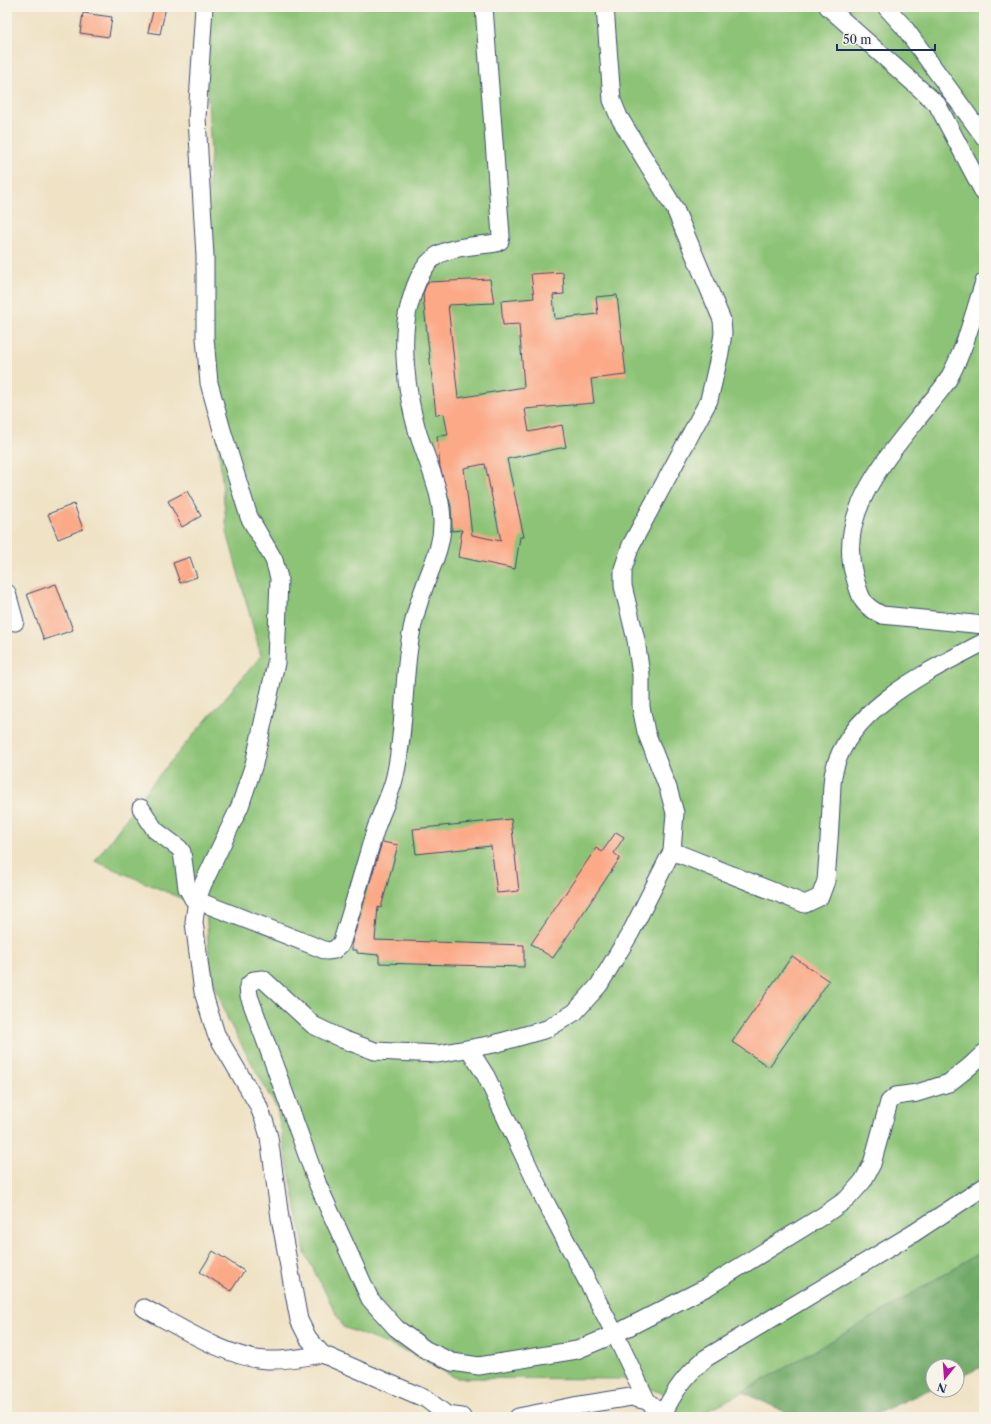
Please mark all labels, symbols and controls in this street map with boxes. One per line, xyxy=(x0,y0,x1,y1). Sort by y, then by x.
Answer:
scale bar xyxy=(837,26,935,52)
text: 50 m xyxy=(843,32,872,47)
north arrow xyxy=(925,1358,965,1398)
text: N xyxy=(935,1379,949,1396)

